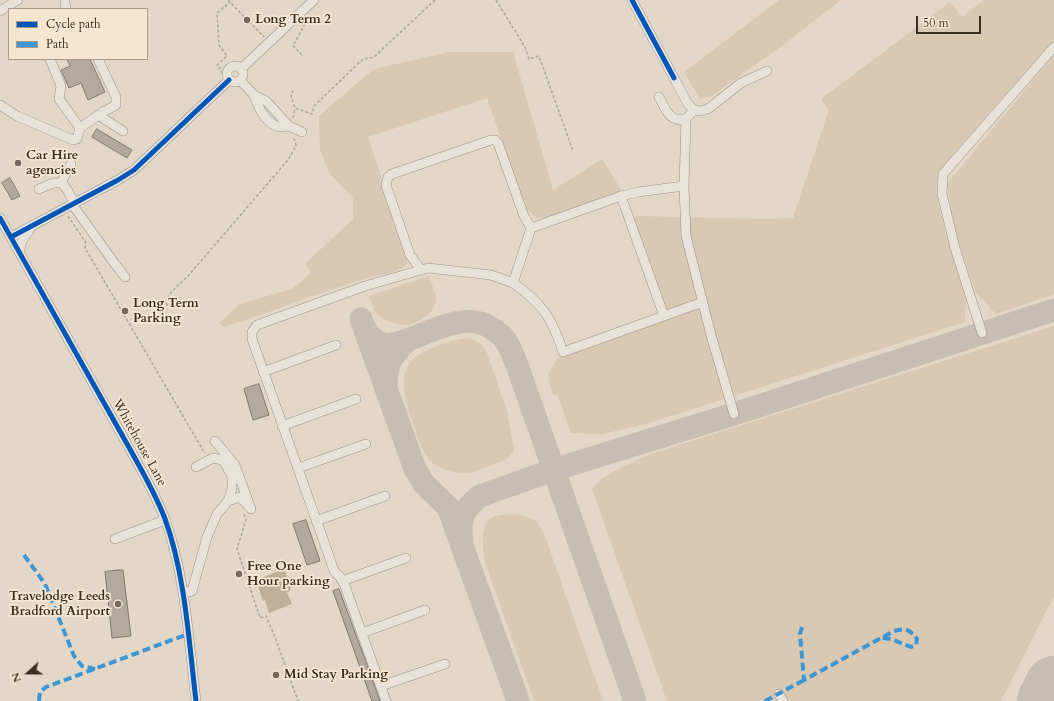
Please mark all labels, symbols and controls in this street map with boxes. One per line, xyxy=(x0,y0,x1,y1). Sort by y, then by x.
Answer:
legend xyxy=(8,8,148,60)
scale bar xyxy=(918,8,983,34)
place label: Long Term 2 xyxy=(255,12,331,28)
marker: Long Term 2 xyxy=(242,15,252,25)
text: 50 m xyxy=(923,15,949,31)
text: Cycle path xyxy=(46,16,101,32)
text: Path xyxy=(46,36,69,52)
place label: Car Hire agencies xyxy=(26,148,78,179)
marker: Car Hire agencies xyxy=(13,158,23,168)
place label: Long Term Parking xyxy=(133,296,199,327)
marker: Long Term Parking xyxy=(120,306,130,316)
street label: Whitehouse Lane xyxy=(109,397,169,489)
place label: Free One Hour parking xyxy=(247,559,330,590)
marker: Free One Hour parking xyxy=(234,569,244,579)
place label: Travelodge Leeds Bradford Airport xyxy=(9,589,110,620)
marker: Travelodge Leeds Bradford Airport xyxy=(113,599,123,609)
north arrow xyxy=(8,653,48,693)
place label: Mid Stay Parking xyxy=(284,667,388,683)
text: N xyxy=(8,670,25,685)
marker: Mid Stay Parking xyxy=(271,670,281,680)

